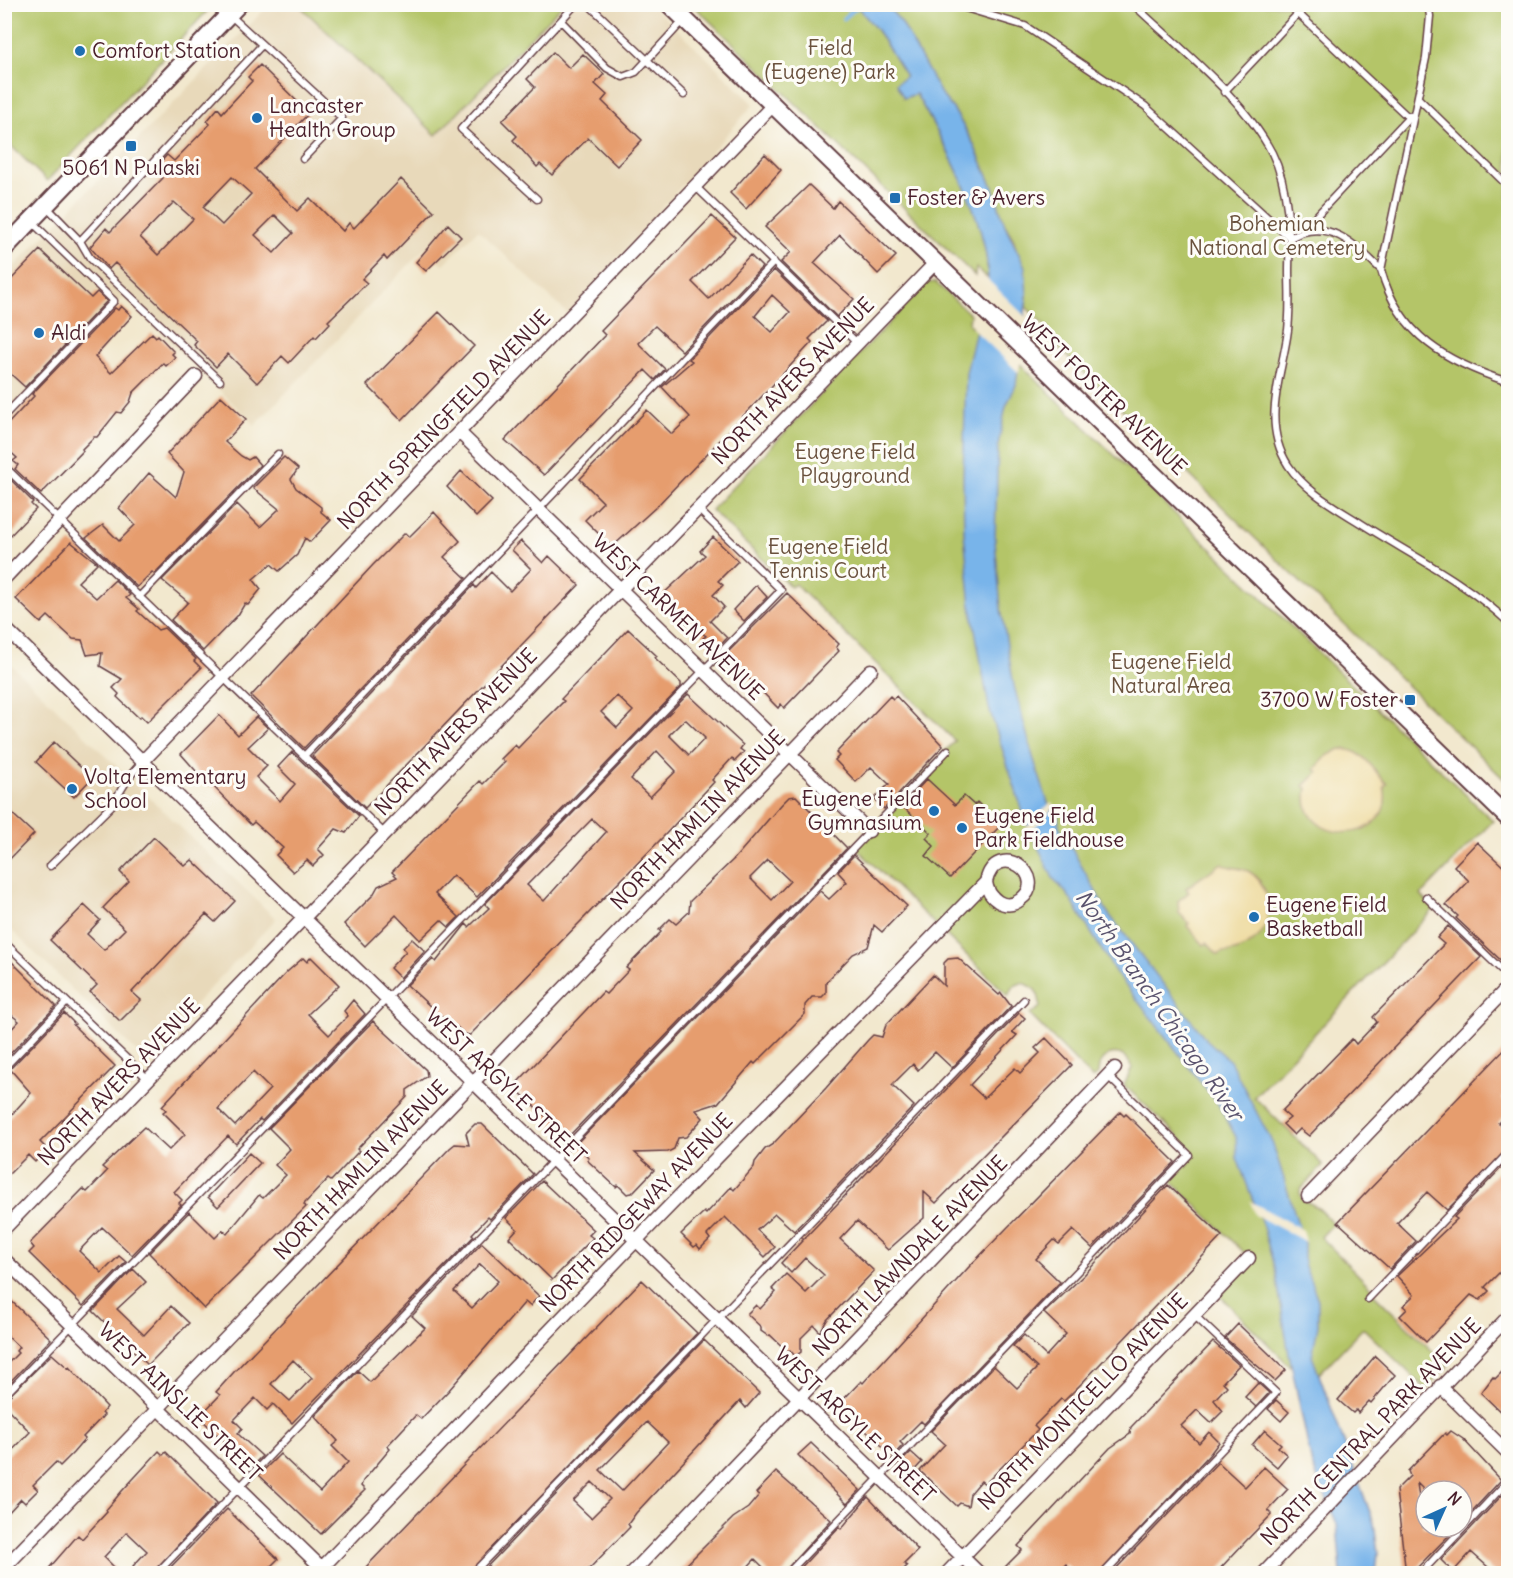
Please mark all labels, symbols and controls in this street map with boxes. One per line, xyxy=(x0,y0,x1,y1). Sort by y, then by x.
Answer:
park label: Field (Eugene) Park xyxy=(764,34,896,85)
place label: Comfort Station xyxy=(92,37,241,64)
marker: Comfort Station xyxy=(73,44,87,58)
place label: Lancaster Health Group xyxy=(269,92,396,143)
marker: Lancaster Health Group xyxy=(250,111,264,125)
marker: 5061 N Pulaski xyxy=(124,139,138,153)
place label: 5061 N Pulaski xyxy=(62,154,200,181)
place label: Foster & Avers xyxy=(907,184,1045,211)
marker: Foster & Avers xyxy=(888,191,902,205)
park label: Bohemian National Cemetery xyxy=(1189,210,1365,261)
street label: NORTH AVERS AVENUE xyxy=(706,291,880,470)
street label: NORTH SPRINGFIELD AVENUE xyxy=(331,304,556,535)
street label: WEST FOSTER AVENUE xyxy=(1016,309,1193,481)
place label: Aldi xyxy=(51,319,86,346)
marker: Aldi xyxy=(32,326,46,340)
park label: Eugene Field Playground xyxy=(795,438,915,489)
street label: WEST CARMEN AVENUE xyxy=(587,528,770,706)
park label: Eugene Field Tennis Court xyxy=(768,533,888,584)
street label: NORTH AVERS AVENUE xyxy=(369,642,543,821)
park label: Eugene Field Natural Area xyxy=(1111,648,1231,699)
place label: 3700 W Foster xyxy=(1260,686,1398,713)
marker: 3700 W Foster xyxy=(1403,693,1417,707)
street label: NORTH HAMLIN AVENUE xyxy=(605,724,791,915)
place label: Volta Elementary School xyxy=(84,763,247,814)
marker: Volta Elementary School xyxy=(65,782,79,796)
place label: Eugene Field Gymnasium xyxy=(801,785,922,836)
place label: Eugene Field Park Fieldhouse xyxy=(974,802,1124,853)
marker: Eugene Field Gymnasium xyxy=(927,804,941,818)
marker: Eugene Field Park Fieldhouse xyxy=(955,821,969,835)
water label: North Branch Chicago River xyxy=(1070,884,1252,1128)
place label: Eugene Field Basketball xyxy=(1266,891,1387,942)
marker: Eugene Field Basketball xyxy=(1247,910,1261,924)
street label: NORTH AVERS AVENUE xyxy=(32,992,206,1171)
street label: WEST ARGYLE STREET xyxy=(420,1002,592,1169)
street label: NORTH HAMLIN AVENUE xyxy=(268,1074,454,1265)
street label: NORTH RIDGEWAY AVENUE xyxy=(533,1107,738,1318)
street label: NORTH LAWNDALE AVENUE xyxy=(806,1149,1013,1362)
street label: NORTH MONTICELLO AVENUE xyxy=(972,1288,1193,1516)
street label: NORTH CENTRAL PARK AVENUE xyxy=(1256,1313,1486,1551)
street label: WEST AINSLIE STREET xyxy=(93,1316,268,1487)
street label: WEST ARGYLE STREET xyxy=(769,1341,941,1508)
north arrow xyxy=(1414,1479,1474,1539)

